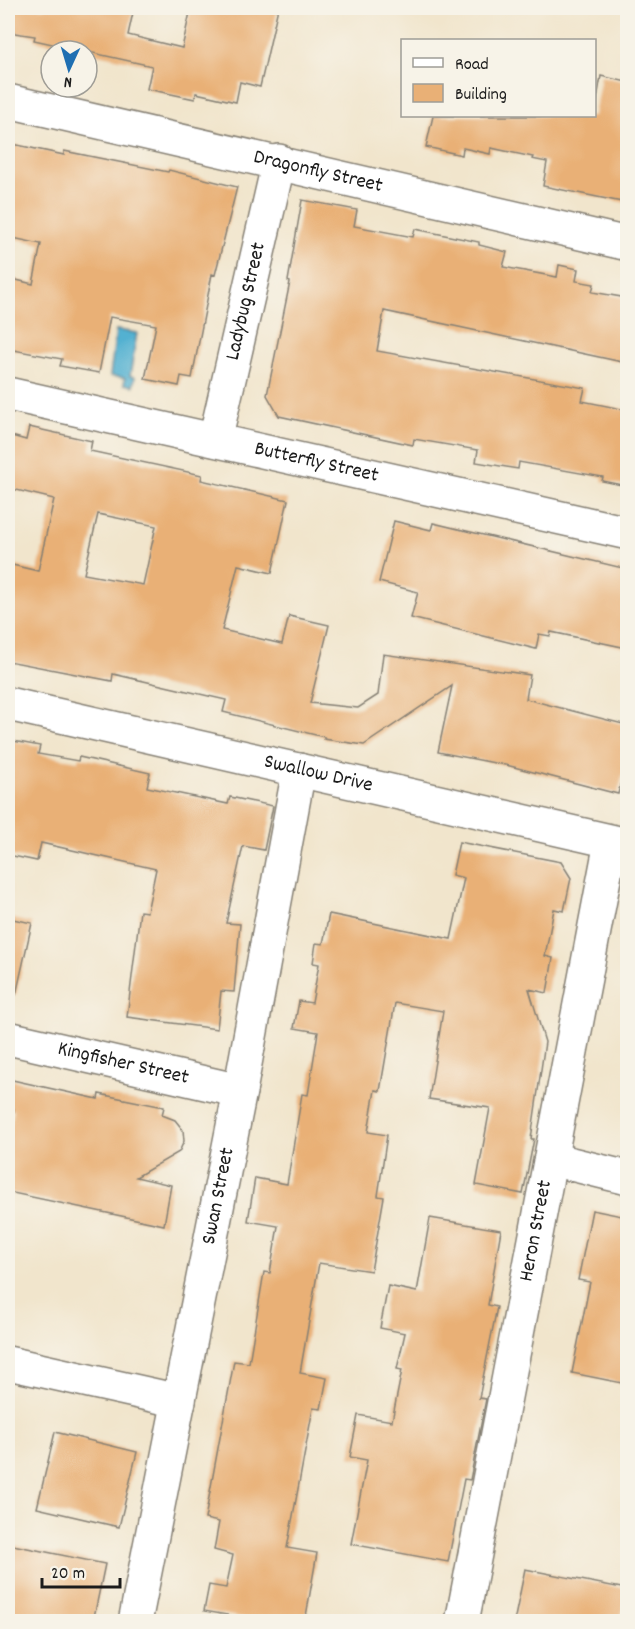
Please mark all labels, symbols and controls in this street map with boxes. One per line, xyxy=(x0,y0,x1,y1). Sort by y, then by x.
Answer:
north arrow xyxy=(39,39,99,99)
legend xyxy=(401,39,596,117)
text: Road xyxy=(455,53,489,78)
text: N xyxy=(63,70,73,93)
text: Building xyxy=(455,83,507,108)
street label: Dragonfly Street xyxy=(250,143,386,202)
street label: Ladybug Street xyxy=(219,239,275,363)
street label: Butterfly Street xyxy=(251,435,382,492)
street label: Swallow Drive xyxy=(261,748,375,801)
street label: Kingfisher Street xyxy=(55,1035,192,1094)
street label: Swan Street xyxy=(195,1145,243,1247)
street label: Heron Street xyxy=(512,1178,561,1284)
scale bar xyxy=(42,1551,120,1589)
text: 20 m xyxy=(51,1562,85,1587)

